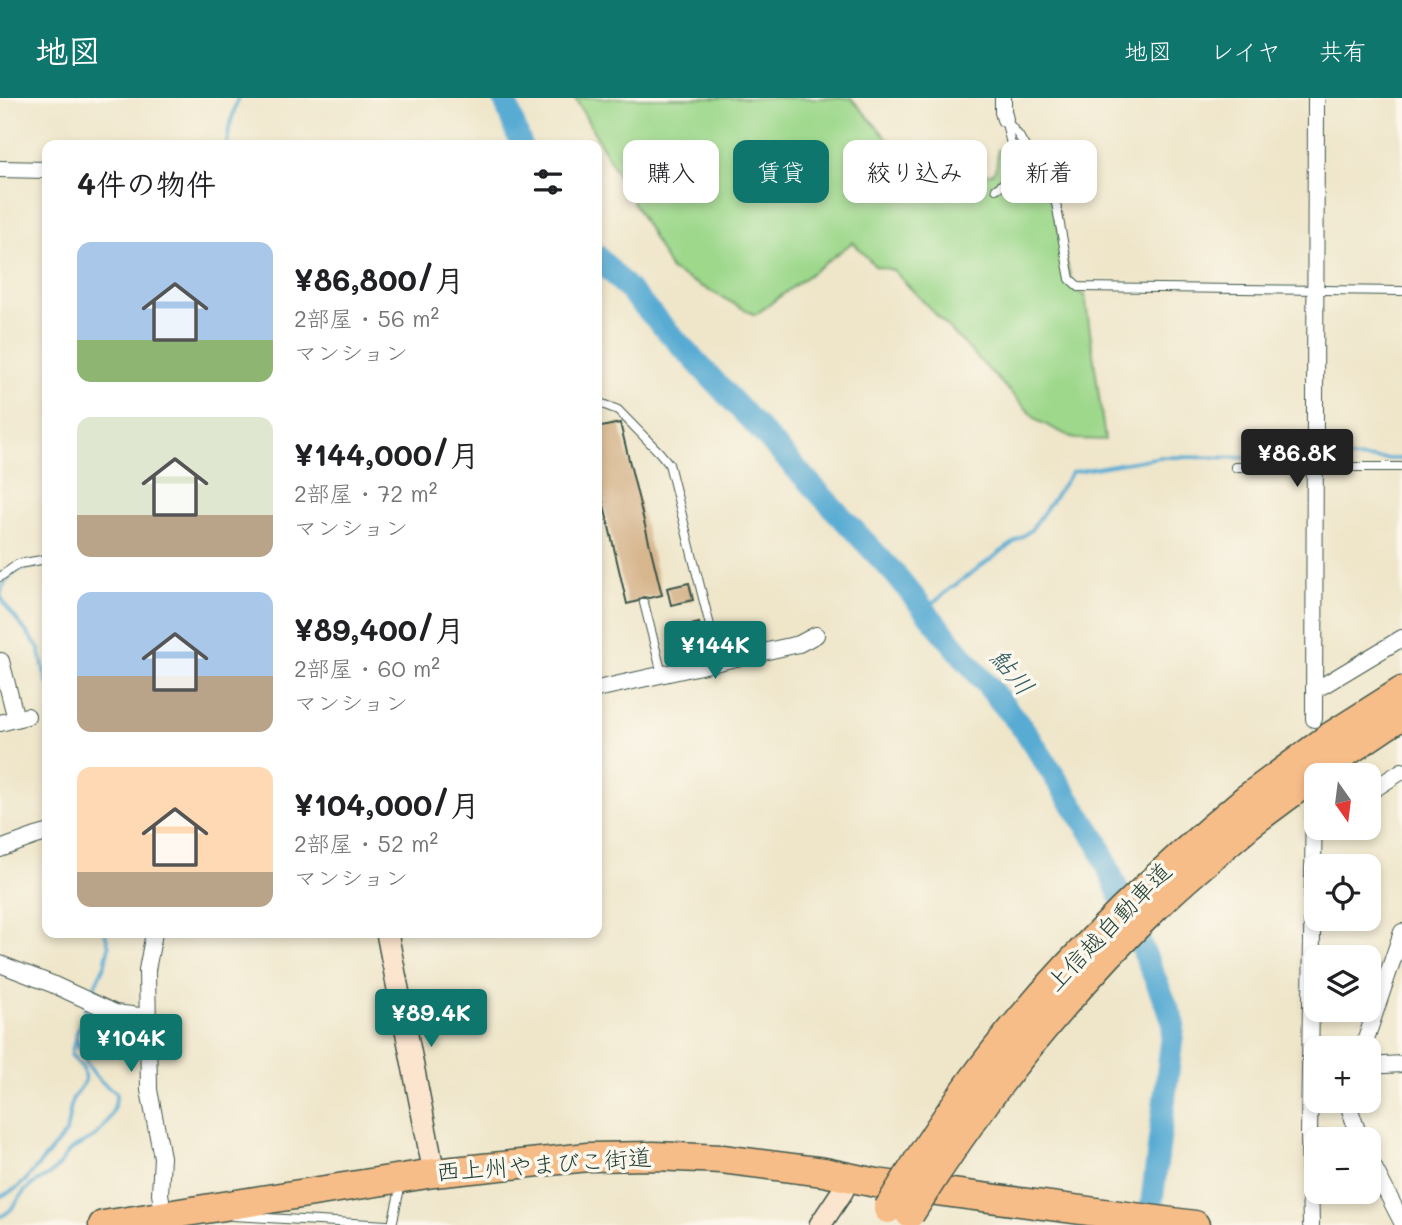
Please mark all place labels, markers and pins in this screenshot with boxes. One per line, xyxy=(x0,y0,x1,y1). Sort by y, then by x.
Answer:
pin: ¥86.8K xyxy=(1240,430,1354,489)
pin: ¥144K xyxy=(666,622,764,681)
pin: ¥89.4K xyxy=(374,990,488,1049)
pin: ¥104K xyxy=(82,1014,180,1074)

